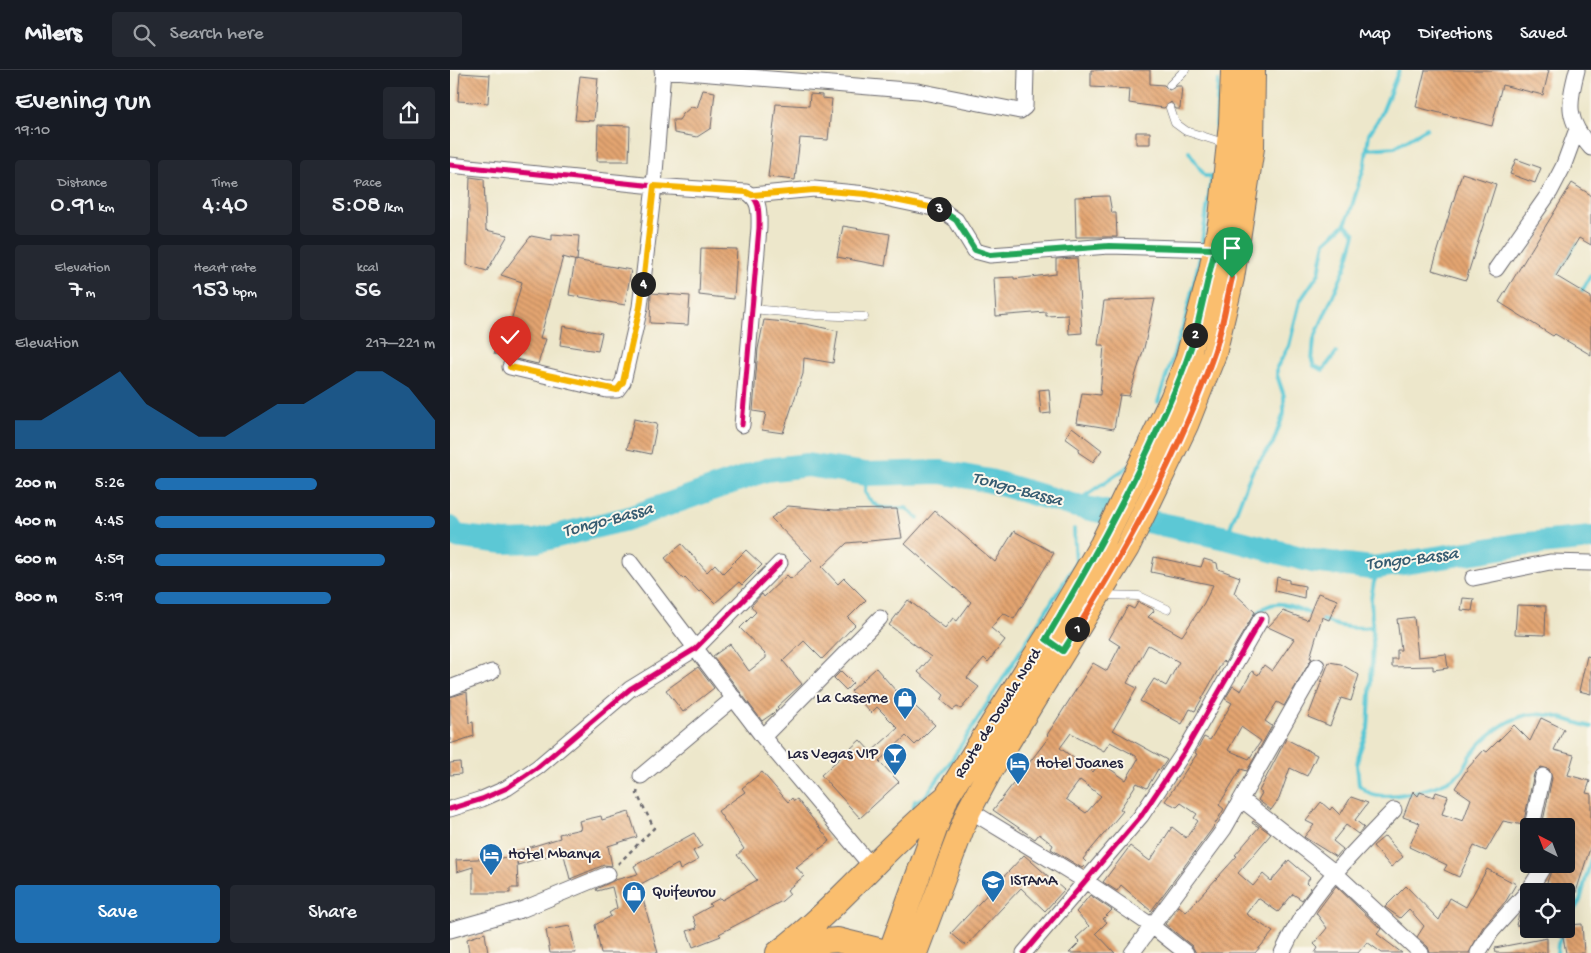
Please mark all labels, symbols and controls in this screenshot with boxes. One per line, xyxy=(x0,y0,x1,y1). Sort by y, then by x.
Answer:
search box xyxy=(112,12,462,57)
text: Milers xyxy=(25,20,82,49)
icon: search xyxy=(130,21,158,49)
text: Search here xyxy=(170,23,263,46)
text: Map xyxy=(1359,24,1391,45)
text: Directions xyxy=(1419,24,1492,45)
text: Saved xyxy=(1520,24,1566,45)
text: Evening run xyxy=(15,86,151,119)
button: share xyxy=(383,87,435,139)
text: 19:10 xyxy=(15,122,50,141)
text: Distance xyxy=(58,175,107,192)
text: Time xyxy=(212,175,238,192)
text: Pace xyxy=(354,175,381,192)
text: 0.91 xyxy=(50,192,95,221)
text: 4:40 xyxy=(202,192,248,221)
text: 5:08 xyxy=(332,192,381,221)
pin: 3 xyxy=(926,196,952,222)
text: km xyxy=(95,200,114,217)
text: /km xyxy=(381,200,404,217)
text: 3 xyxy=(936,201,943,218)
pin xyxy=(1211,227,1253,278)
icon: arrive xyxy=(1218,234,1246,262)
text: Elevation xyxy=(55,260,110,277)
text: Heart rate xyxy=(194,260,256,277)
text: kcal xyxy=(357,260,379,277)
pin: 4 xyxy=(630,272,656,296)
text: 4 xyxy=(640,276,647,293)
text: 7 xyxy=(69,277,82,306)
text: 153 xyxy=(193,277,229,306)
text: 56 xyxy=(355,277,381,306)
text: m xyxy=(82,285,95,302)
text: bpm xyxy=(229,285,257,302)
pin xyxy=(489,316,531,367)
pin: 2 xyxy=(1182,322,1208,348)
icon: check xyxy=(496,323,524,351)
text: 2 xyxy=(1192,327,1199,344)
text: Elevation xyxy=(15,335,79,354)
text: 217–221 m xyxy=(365,335,435,354)
water label: Tongo-Bassa xyxy=(970,468,1065,512)
text: 200 m xyxy=(15,475,56,494)
text: 5:26 xyxy=(95,475,124,494)
water label: Tongo-Bassa xyxy=(561,499,656,543)
text: 400 m xyxy=(15,513,56,532)
text: 4:45 xyxy=(95,513,124,532)
water label: Tongo-Bassa xyxy=(1365,544,1460,576)
text: 600 m xyxy=(15,551,56,570)
text: 4:59 xyxy=(95,551,124,570)
text: 800 m xyxy=(15,589,57,608)
text: 5:19 xyxy=(95,589,123,608)
pin: 1 xyxy=(1064,616,1090,642)
text: 1 xyxy=(1075,621,1080,638)
street label: Route de Douala Nord xyxy=(951,644,1047,782)
shop icon: La Caserne xyxy=(892,686,918,720)
place label: La Caserne xyxy=(816,690,889,709)
bar icon: Las Vegas VIP xyxy=(882,742,908,776)
place label: Las Vegas VIP xyxy=(787,746,878,765)
hotel icon: Hotel Joanes xyxy=(1005,751,1031,785)
place label: Hotel Joanes xyxy=(1036,755,1124,774)
north arrow xyxy=(1520,818,1575,872)
map controls xyxy=(1520,818,1575,938)
hotel icon: Hotel Mbanya xyxy=(478,842,504,876)
place label: Hotel Mbanya xyxy=(508,846,601,865)
school or university icon: ISTAMA xyxy=(980,869,1006,903)
place label: ISTAMA xyxy=(1010,873,1059,892)
shop icon: Quifeurou xyxy=(621,880,647,914)
button: locate xyxy=(1520,883,1575,938)
place label: Quifeurou xyxy=(652,884,716,903)
button: Save xyxy=(15,885,220,943)
button: Share xyxy=(230,885,435,943)

